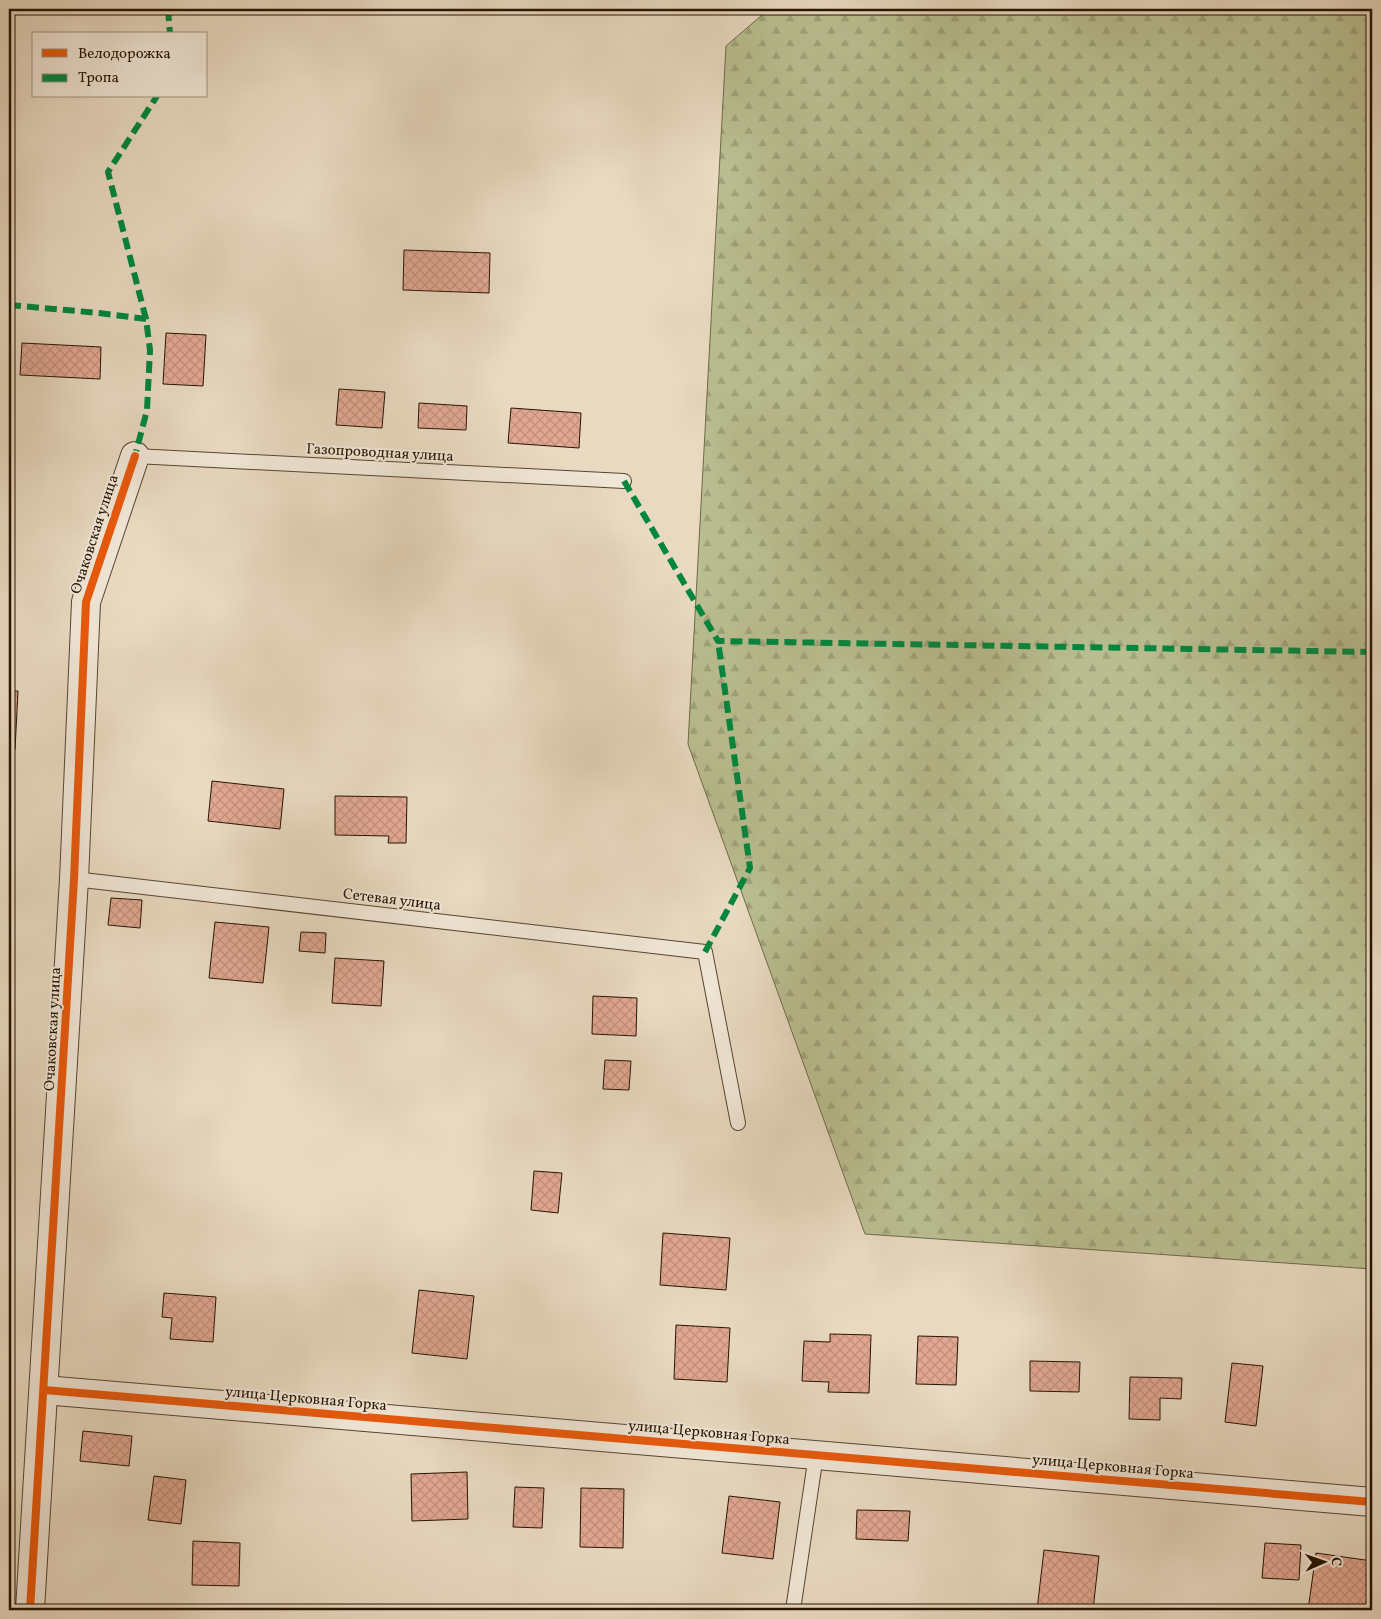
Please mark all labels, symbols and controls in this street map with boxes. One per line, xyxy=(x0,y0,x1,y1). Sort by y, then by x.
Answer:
legend xyxy=(32,32,208,98)
text: Велодорожка xyxy=(78,44,171,65)
text: Тропа xyxy=(78,68,119,89)
street label: Газопроводная улица xyxy=(306,439,454,468)
street label: Очаковская улица xyxy=(66,472,125,597)
street label: Сетевая улица xyxy=(342,884,442,917)
street label: Очаковская улица xyxy=(40,966,67,1092)
street label: улица Церковная Горка xyxy=(224,1382,388,1417)
street label: улица Церковная Горка xyxy=(627,1416,791,1451)
street label: улица Церковная Горка xyxy=(1031,1450,1195,1485)
north arrow xyxy=(1298,1536,1348,1586)
text: С xyxy=(1326,1557,1345,1566)

